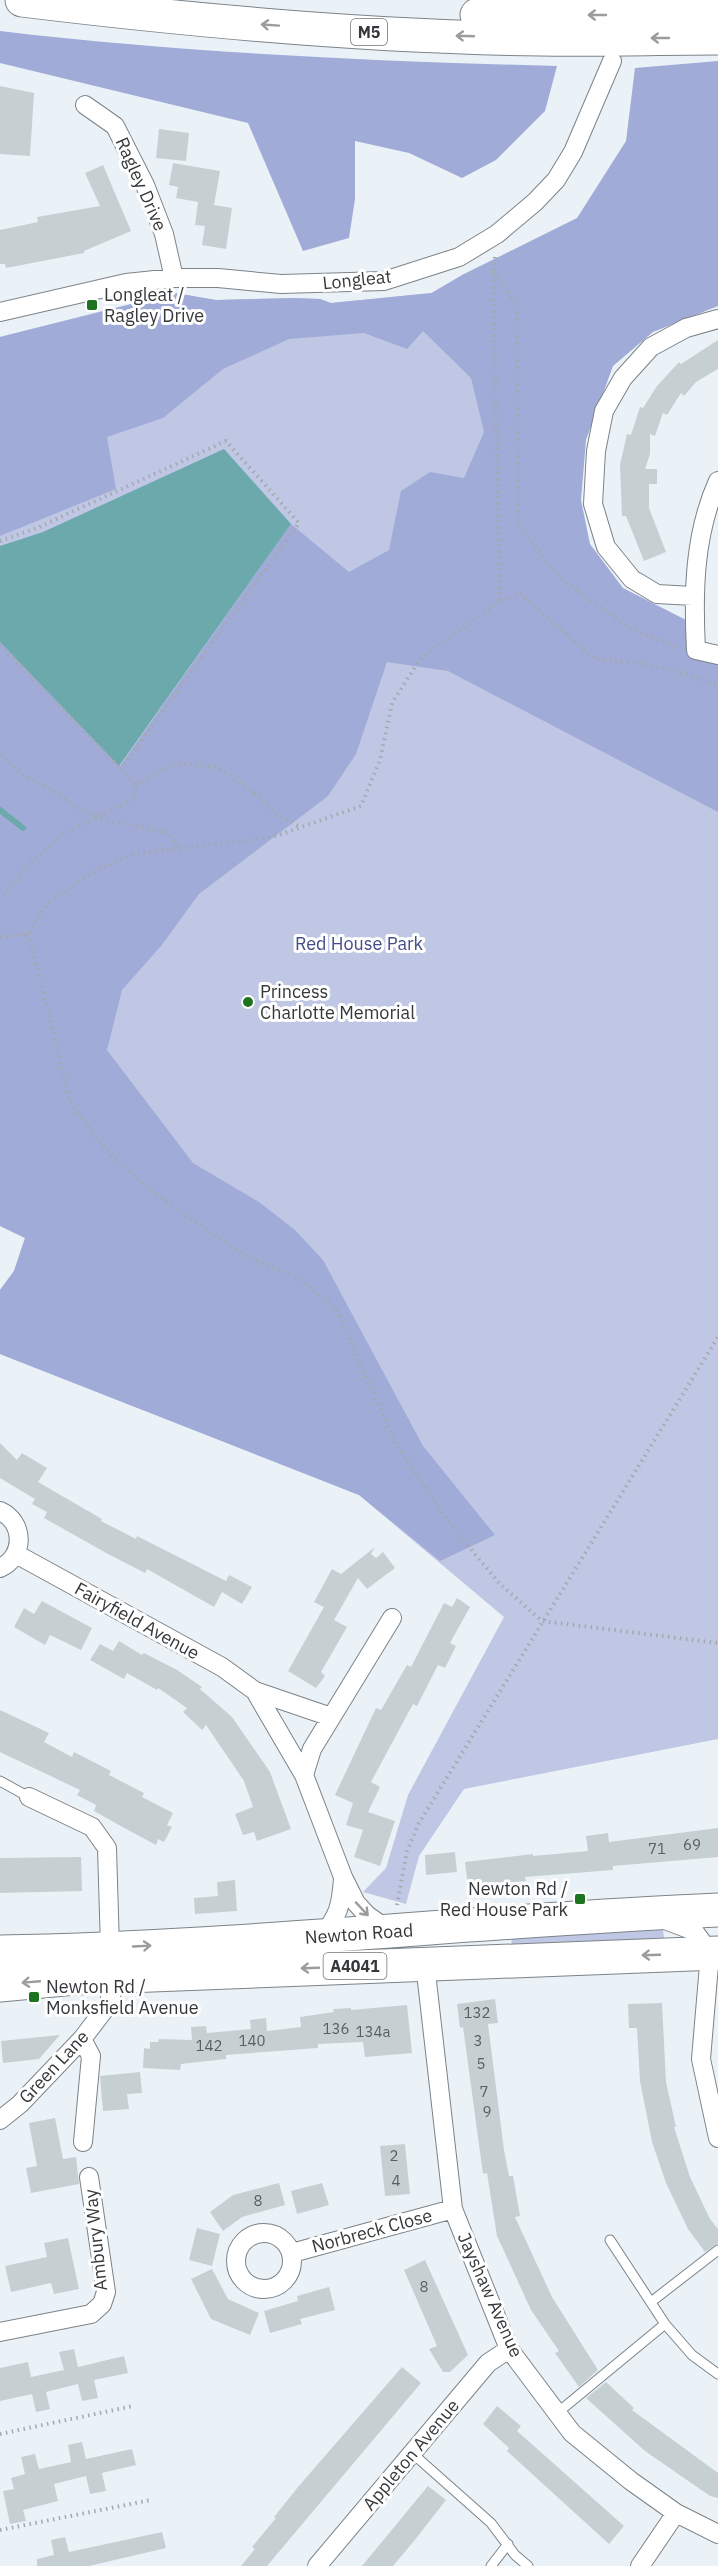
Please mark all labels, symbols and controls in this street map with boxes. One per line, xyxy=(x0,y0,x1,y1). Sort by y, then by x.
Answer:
one-way arrow xyxy=(587,9,607,21)
one-way arrow xyxy=(260,19,280,30)
road number: M5 xyxy=(351,19,387,45)
one-way arrow xyxy=(455,30,475,41)
one-way arrow xyxy=(650,32,670,44)
street label: Ragley Drive xyxy=(111,133,172,234)
street label: Longleat xyxy=(321,264,393,295)
place label: Longleat / Ragley Drive xyxy=(104,283,204,327)
marker: Longleat / Ragley Drive xyxy=(85,298,99,312)
park label: Red House Park xyxy=(295,932,424,955)
place label: Princess Charlotte Memorial xyxy=(260,980,415,1024)
marker: Princess Charlotte Memorial xyxy=(241,995,255,1009)
street label: Fairyfield Avenue xyxy=(71,1577,204,1664)
house number: 69 xyxy=(683,1835,701,1854)
house number: 71 xyxy=(648,1839,666,1858)
place label: Newton Rd / Red House Park xyxy=(440,1877,569,1921)
marker: Newton Rd / Red House Park xyxy=(573,1892,587,1906)
one-way arrow xyxy=(355,1902,369,1917)
street label: Newton Road xyxy=(304,1918,414,1949)
one-way arrow xyxy=(132,1940,152,1951)
one-way arrow xyxy=(642,1950,662,1961)
road number: A4041 xyxy=(324,1953,386,1979)
one-way arrow xyxy=(300,1962,320,1974)
place label: Newton Rd / Monksfield Avenue xyxy=(46,1975,199,2019)
one-way arrow xyxy=(22,1977,42,1988)
marker: Newton Rd / Monksfield Avenue xyxy=(27,1990,41,2004)
house number: 132 xyxy=(463,2003,491,2022)
house number: 136 xyxy=(322,2019,350,2038)
house number: 134a xyxy=(355,2022,391,2041)
street label: Green Lane xyxy=(14,2025,93,2108)
house number: 140 xyxy=(238,2031,266,2050)
house number: 3 xyxy=(473,2031,483,2050)
house number: 142 xyxy=(195,2036,223,2055)
house number: 5 xyxy=(476,2054,486,2073)
house number: 7 xyxy=(479,2082,489,2101)
house number: 9 xyxy=(482,2102,492,2121)
house number: 2 xyxy=(389,2146,399,2165)
house number: 4 xyxy=(391,2171,401,2190)
street label: Ambury Way xyxy=(79,2188,112,2292)
house number: 8 xyxy=(253,2191,263,2210)
street label: Norbreck Close xyxy=(309,2203,435,2258)
street label: Jayshaw Avenue xyxy=(453,2229,528,2361)
house number: 8 xyxy=(419,2277,429,2296)
street label: Appleton Avenue xyxy=(357,2394,464,2515)

